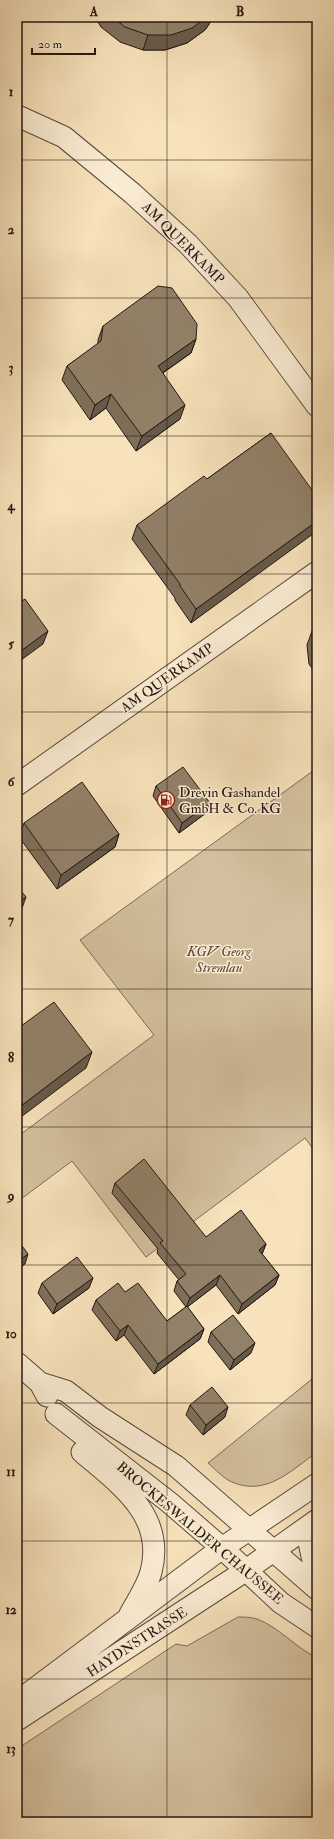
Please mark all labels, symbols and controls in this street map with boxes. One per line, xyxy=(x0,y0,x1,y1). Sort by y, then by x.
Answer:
text: A xyxy=(89,4,99,20)
text: B xyxy=(236,4,244,20)
scale bar xyxy=(32,30,95,56)
text: 20 m xyxy=(38,37,63,52)
text: 1 xyxy=(9,84,14,100)
street label: AM QUERKAMP xyxy=(138,198,228,288)
text: 2 xyxy=(8,222,15,238)
text: 3 xyxy=(9,360,14,376)
text: 4 xyxy=(6,498,15,514)
text: 5 xyxy=(8,636,14,652)
street label: AM QUERKAMP xyxy=(117,640,217,717)
text: 6 xyxy=(8,774,16,790)
place label: Drevin Gashandel GmbH & Co. KG xyxy=(179,784,281,817)
fuel station icon: Drevin Gashandel GmbH & Co. KG xyxy=(156,790,176,810)
text: 7 xyxy=(8,912,15,928)
park label: KGV Georg Stremlau xyxy=(186,943,252,976)
text: 8 xyxy=(8,1050,14,1066)
text: 9 xyxy=(6,1188,15,1204)
text: 10 xyxy=(5,1326,17,1342)
street label: BROCKESWALDER CHAUSSEE xyxy=(113,1458,287,1608)
text: 11 xyxy=(6,1464,16,1480)
text: 12 xyxy=(5,1602,17,1618)
street label: HAYDNSTRASSE xyxy=(84,1603,190,1681)
text: 13 xyxy=(6,1741,16,1757)

